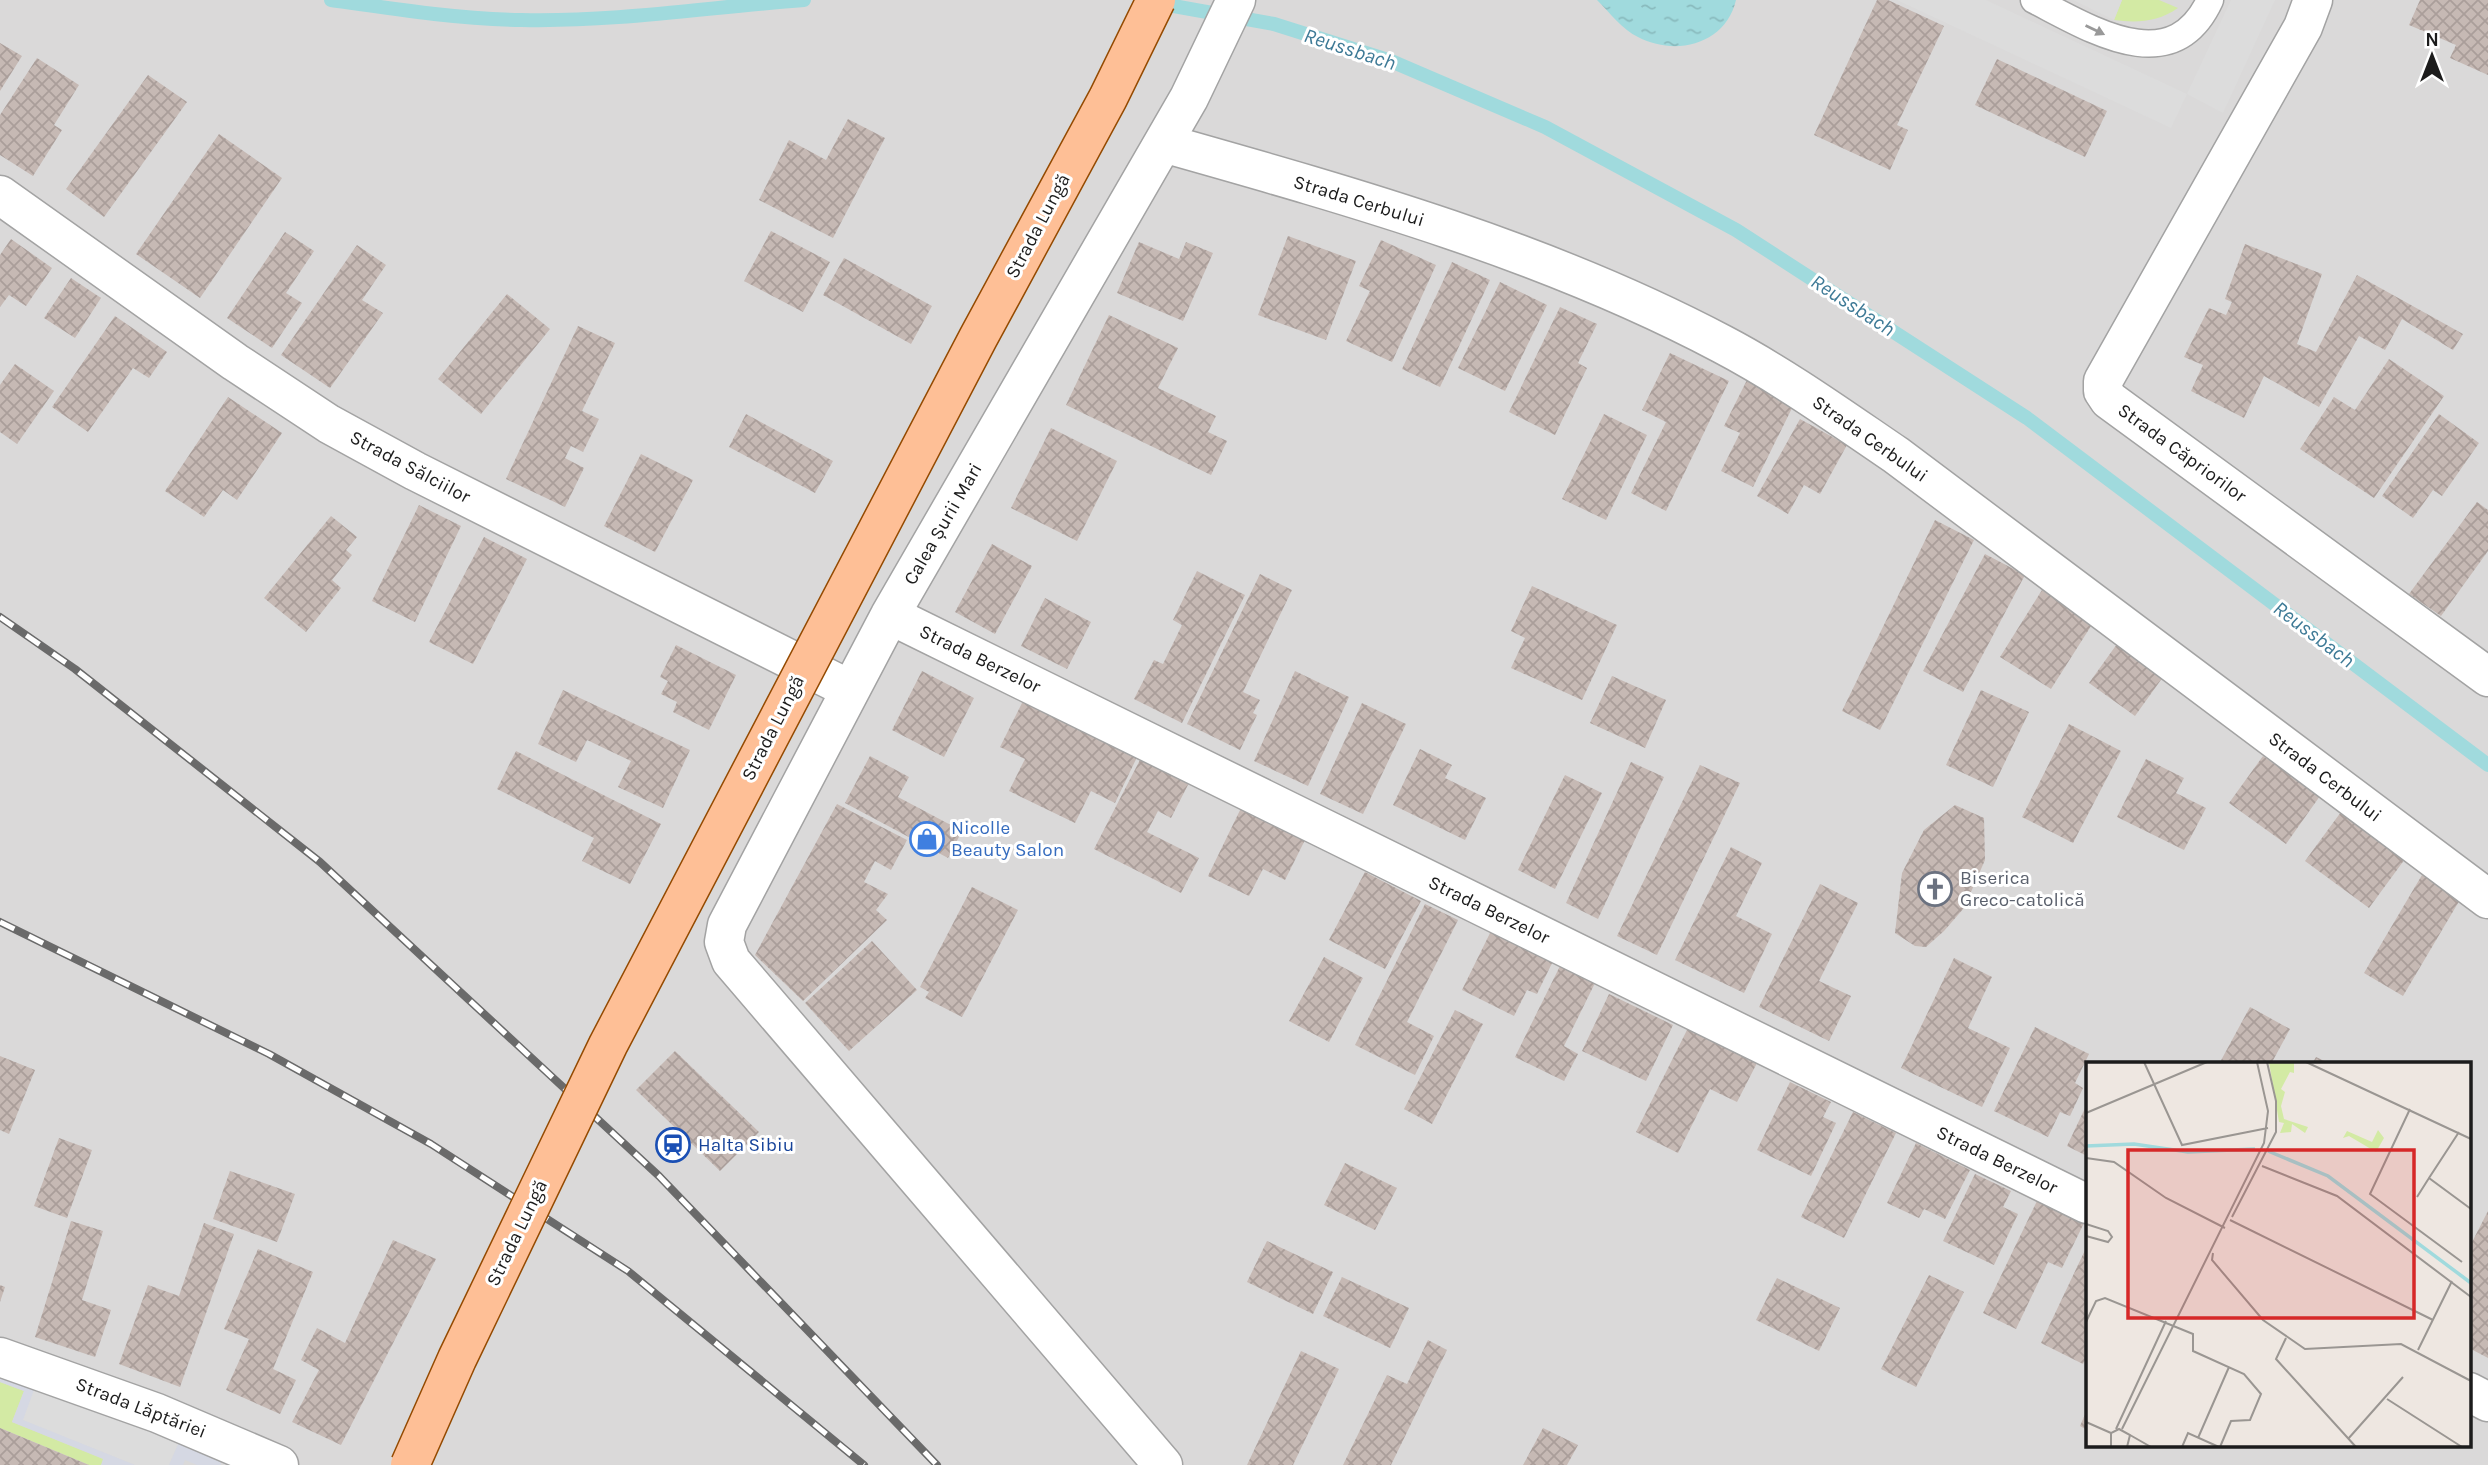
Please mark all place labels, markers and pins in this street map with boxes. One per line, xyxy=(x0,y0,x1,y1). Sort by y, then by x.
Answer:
place label: Nicolle Beauty Salon xyxy=(951,817,1064,861)
shop icon: Nicolle Beauty Salon xyxy=(908,820,946,858)
place label: Biserica Greco-catolică xyxy=(1960,867,2085,911)
church icon: Biserica Greco-catolică xyxy=(1916,870,1954,908)
station icon: Halta Sibiu xyxy=(654,1126,692,1164)
place label: Halta Sibiu xyxy=(698,1134,794,1156)

